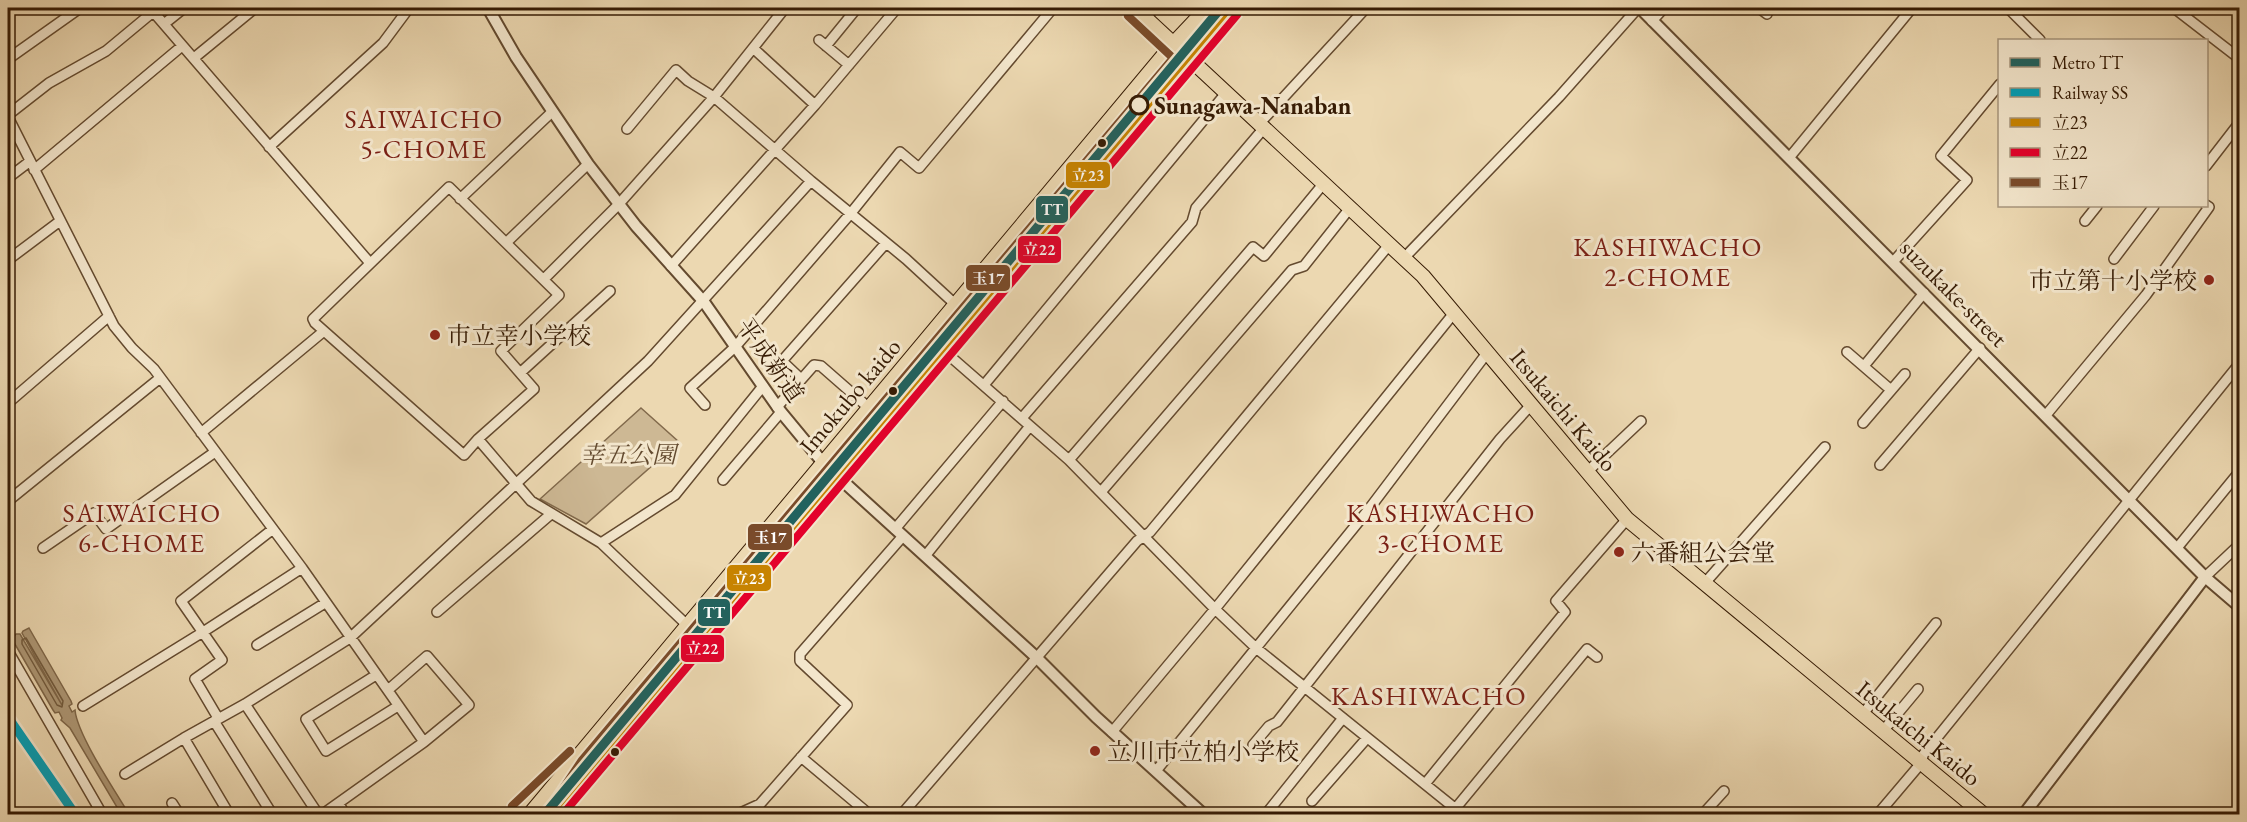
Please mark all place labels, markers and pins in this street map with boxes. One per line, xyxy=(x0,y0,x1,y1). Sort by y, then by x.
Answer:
place label: Sunagawa-Nanaban xyxy=(1154,90,1352,122)
marker: Sunagawa-Nanaban xyxy=(1129,95,1149,115)
unlabelled marker xyxy=(1096,137,1108,149)
place label: 市立第十小学校 xyxy=(2029,265,2197,296)
marker: 市立第十小学校 xyxy=(2202,273,2216,287)
place label: 市立幸小学校 xyxy=(447,320,591,351)
marker: 市立幸小学校 xyxy=(428,328,442,342)
unlabelled marker xyxy=(887,385,899,397)
place label: 六番組公会堂 xyxy=(1631,537,1775,568)
marker: 六番組公会堂 xyxy=(1612,545,1626,559)
place label: 立川市立柏小学校 xyxy=(1107,736,1299,767)
marker: 立川市立柏小学校 xyxy=(1088,744,1102,758)
unlabelled marker xyxy=(609,746,621,758)

